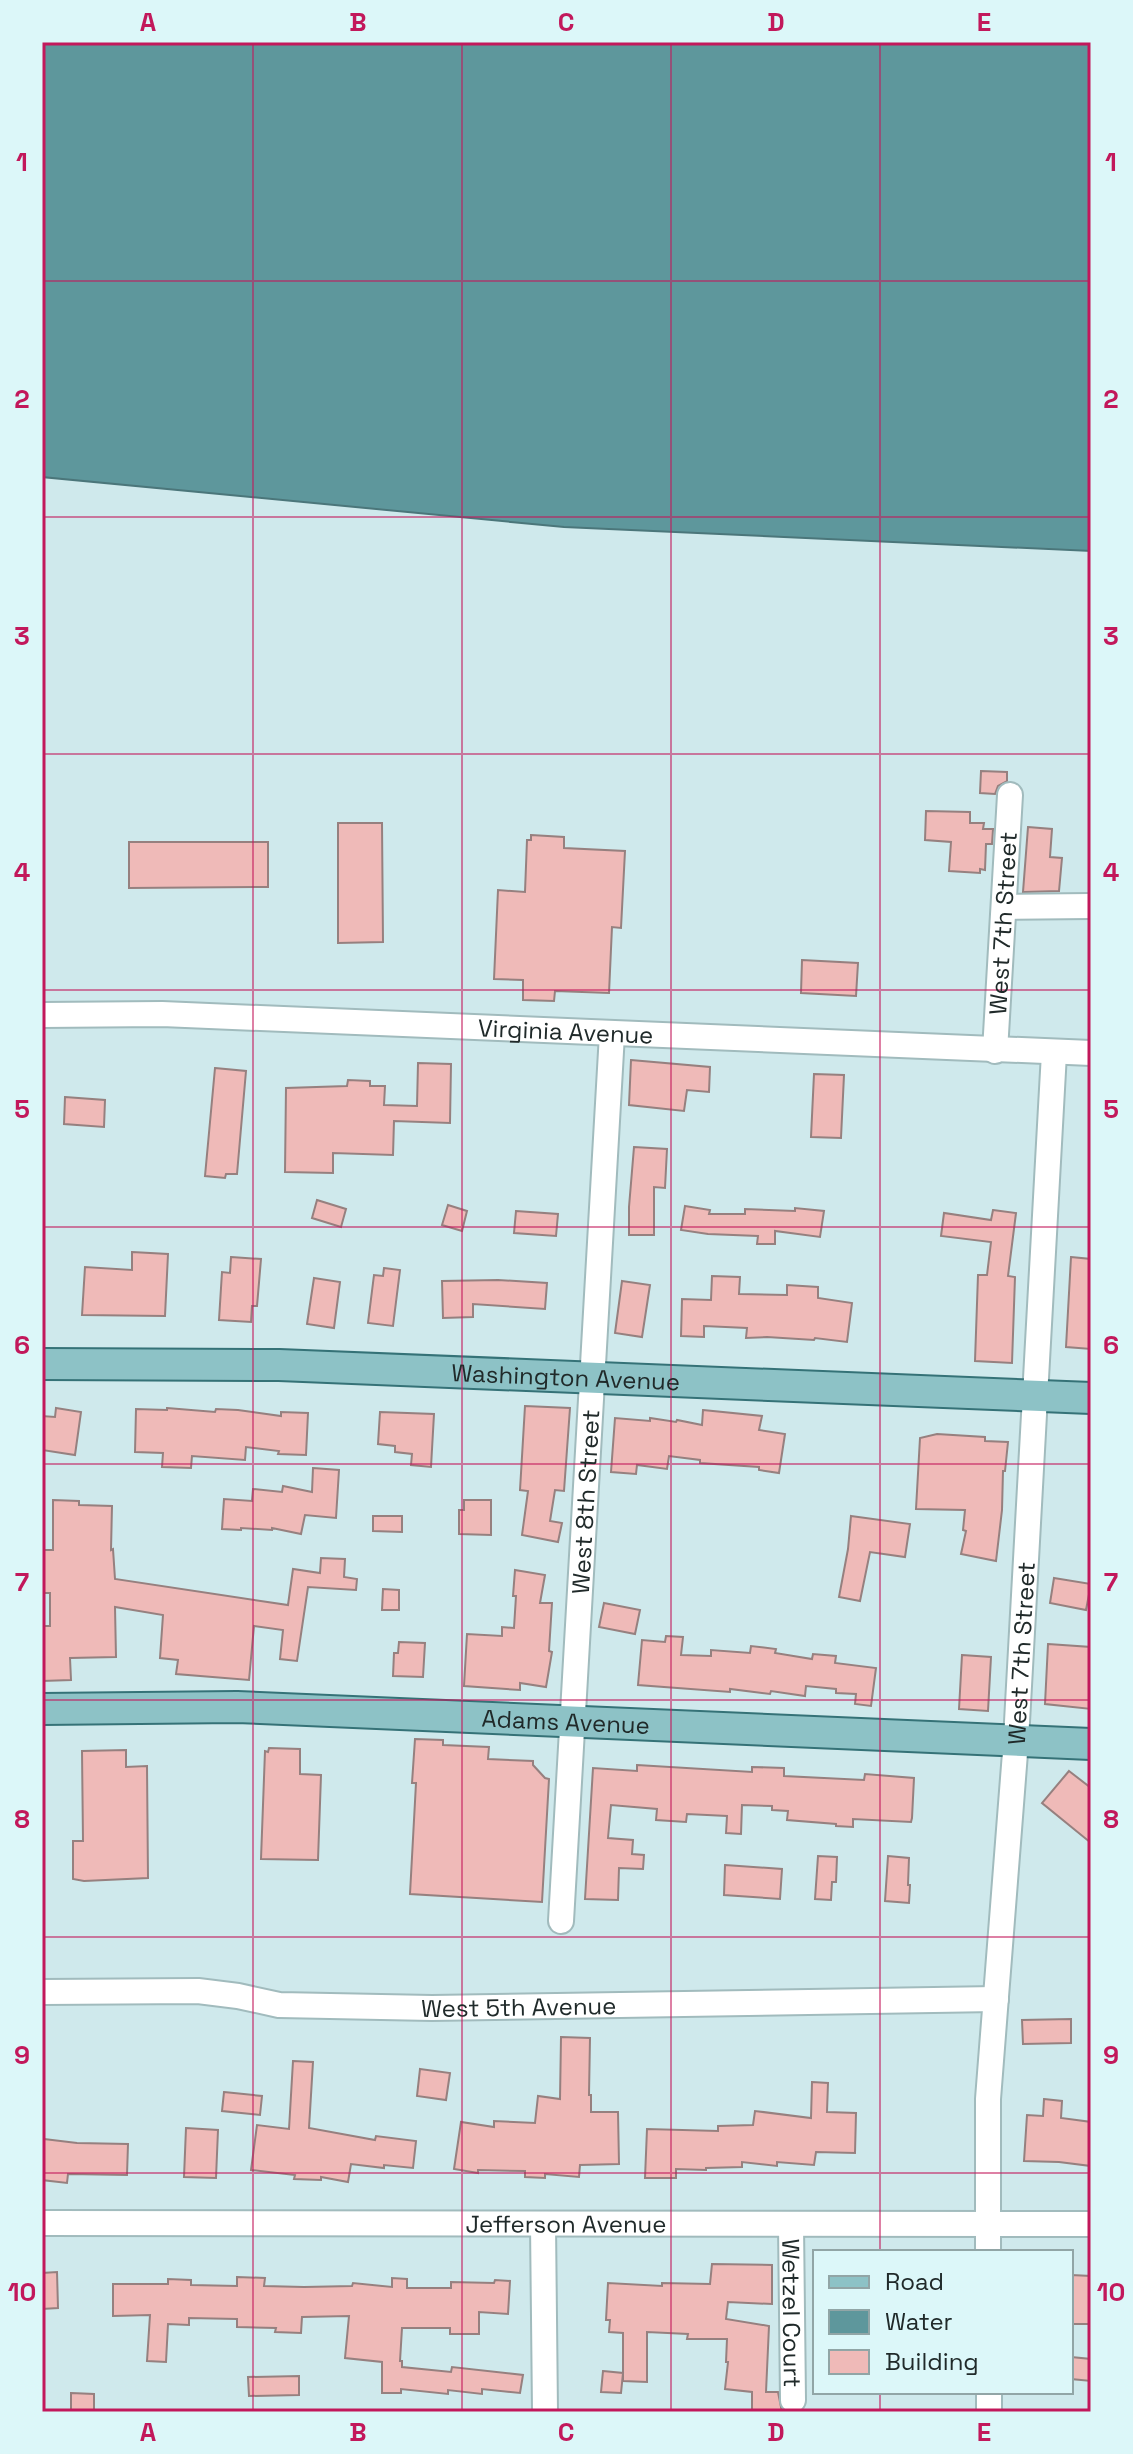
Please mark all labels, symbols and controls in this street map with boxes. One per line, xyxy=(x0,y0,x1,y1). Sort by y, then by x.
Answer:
text: A xyxy=(140,5,157,39)
text: B xyxy=(349,5,367,39)
text: C xyxy=(558,5,574,39)
text: D xyxy=(767,5,785,39)
text: E xyxy=(977,5,991,39)
text: 1 xyxy=(16,145,28,179)
text: 1 xyxy=(1105,145,1117,179)
text: 2 xyxy=(14,382,30,416)
text: 2 xyxy=(1103,382,1119,416)
text: 3 xyxy=(14,619,30,653)
text: 3 xyxy=(1103,619,1119,653)
street label: West 7th Street xyxy=(982,831,1023,1016)
text: 4 xyxy=(14,855,30,889)
text: 4 xyxy=(1103,855,1119,889)
street label: Virginia Avenue xyxy=(477,1012,654,1050)
text: 5 xyxy=(14,1092,30,1126)
text: 5 xyxy=(1103,1092,1119,1126)
text: 6 xyxy=(14,1328,30,1362)
text: 6 xyxy=(1103,1328,1119,1362)
street label: Washington Avenue xyxy=(451,1357,681,1397)
street label: West 8th Street xyxy=(564,1409,606,1595)
street label: West 7th Street xyxy=(1000,1561,1041,1746)
text: 7 xyxy=(15,1565,29,1599)
text: 7 xyxy=(1104,1565,1118,1599)
street label: Adams Avenue xyxy=(481,1702,650,1740)
text: 8 xyxy=(14,1802,30,1836)
text: 8 xyxy=(1103,1802,1119,1836)
street label: West 5th Avenue xyxy=(421,1990,617,2024)
text: 9 xyxy=(14,2038,30,2072)
text: 9 xyxy=(1103,2038,1119,2072)
street label: Jefferson Avenue xyxy=(465,2208,667,2239)
street label: Wetzel Court xyxy=(776,2238,808,2388)
legend xyxy=(813,2250,1073,2394)
text: Road xyxy=(885,2266,944,2297)
text: 10 xyxy=(8,2275,36,2309)
text: 10 xyxy=(1097,2275,1125,2309)
text: Water xyxy=(885,2306,953,2337)
text: Building xyxy=(885,2346,979,2377)
text: A xyxy=(140,2415,157,2449)
text: B xyxy=(349,2415,367,2449)
text: C xyxy=(558,2415,574,2449)
text: D xyxy=(767,2415,785,2449)
text: E xyxy=(977,2415,991,2449)

